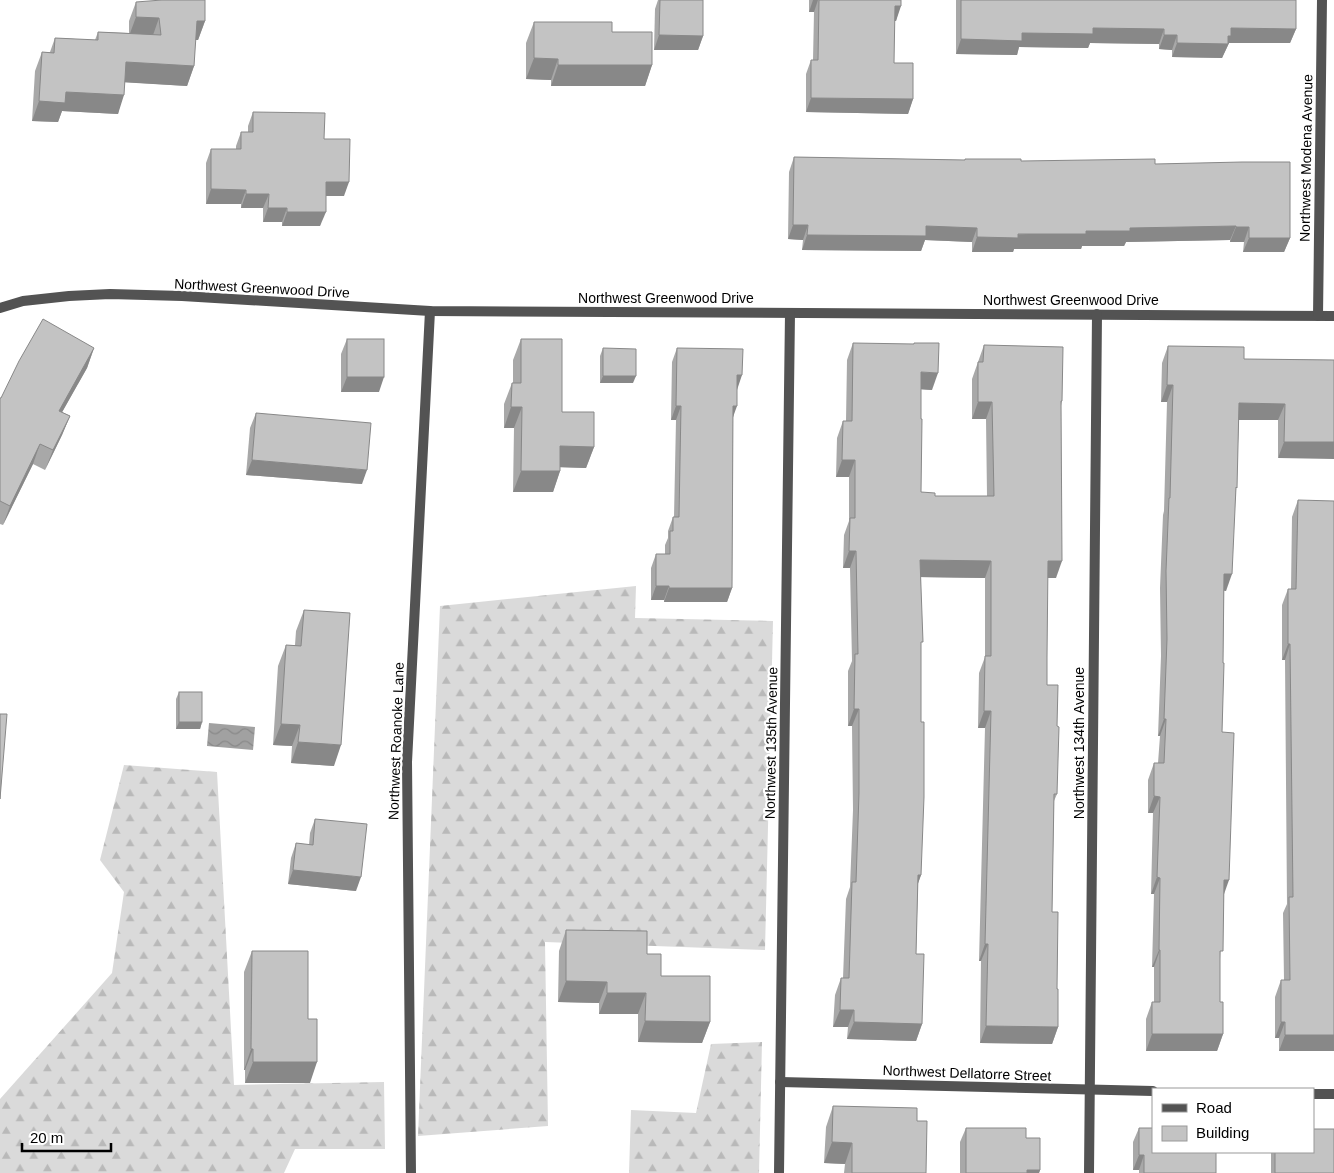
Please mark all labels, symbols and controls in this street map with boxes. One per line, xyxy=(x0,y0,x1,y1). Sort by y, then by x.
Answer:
street label: Northwest Modena Avenue xyxy=(1297,74,1315,242)
street label: Northwest Greenwood Drive xyxy=(174,275,350,301)
street label: Northwest Greenwood Drive xyxy=(578,290,754,306)
street label: Northwest Greenwood Drive xyxy=(983,292,1159,308)
street label: Northwest Roanoke Lane xyxy=(385,662,407,820)
street label: Northwest 135th Avenue xyxy=(762,667,780,819)
street label: Northwest 134th Avenue xyxy=(1071,667,1087,819)
street label: Northwest Dellatorre Street xyxy=(882,1062,1052,1084)
legend xyxy=(1152,1088,1314,1153)
text: Road xyxy=(1196,1099,1232,1116)
scale bar xyxy=(22,1120,111,1152)
text: Building xyxy=(1196,1124,1249,1141)
text: 20 m xyxy=(30,1129,63,1146)

